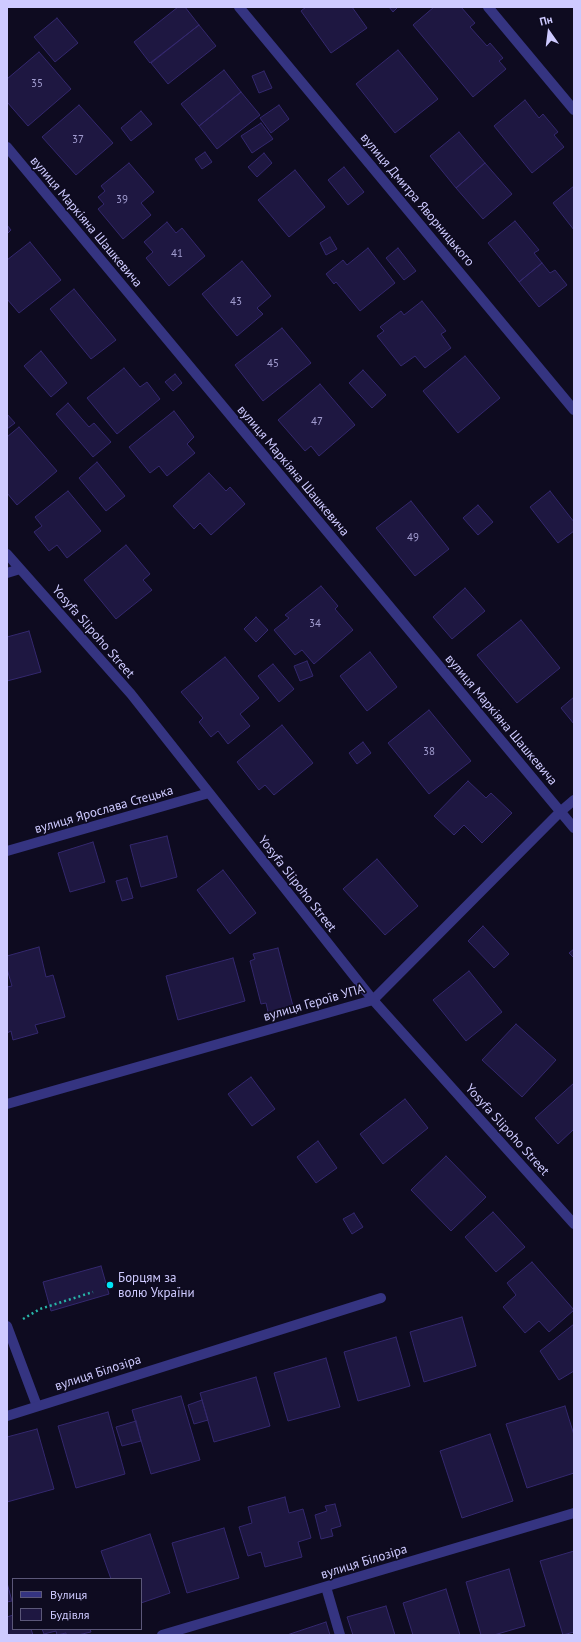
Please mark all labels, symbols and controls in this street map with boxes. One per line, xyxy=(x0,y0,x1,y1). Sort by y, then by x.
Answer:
north arrow xyxy=(529,12,569,52)
text: Пн xyxy=(538,12,554,29)
house number: 35 xyxy=(31,77,43,91)
street label: вулиця Дмитра Яворницького xyxy=(357,130,477,270)
house number: 37 xyxy=(72,133,84,147)
street label: вулиця Маркіяна Шашкевича xyxy=(27,153,145,291)
house number: 39 xyxy=(116,193,128,207)
house number: 41 xyxy=(171,247,183,261)
house number: 43 xyxy=(230,295,242,309)
house number: 45 xyxy=(267,357,279,371)
street label: вулиця Маркіяна Шашкевича xyxy=(234,402,352,540)
house number: 47 xyxy=(311,415,323,429)
house number: 49 xyxy=(407,531,419,545)
street label: Yosyfa Slipoho Street xyxy=(49,582,137,682)
house number: 34 xyxy=(309,617,321,631)
street label: вулиця Маркіяна Шашкевича xyxy=(442,651,560,789)
house number: 38 xyxy=(423,745,435,759)
street label: вулиця Ярослава Стецька xyxy=(33,783,175,837)
street label: Yosyfa Slipoho Street xyxy=(255,833,339,935)
street label: вулиця Героїв УПА xyxy=(262,981,366,1025)
street label: Yosyfa Slipoho Street xyxy=(462,1081,552,1179)
place label: Борцям за волю України xyxy=(118,1270,195,1301)
marker: Борцям за волю України xyxy=(105,1280,115,1290)
street label: вулиця Білозіра xyxy=(53,1352,143,1394)
street label: вулиця Білозіра xyxy=(319,1541,409,1583)
legend xyxy=(12,1578,142,1630)
text: Вулиця xyxy=(50,1587,87,1602)
text: Будівля xyxy=(50,1607,89,1622)

